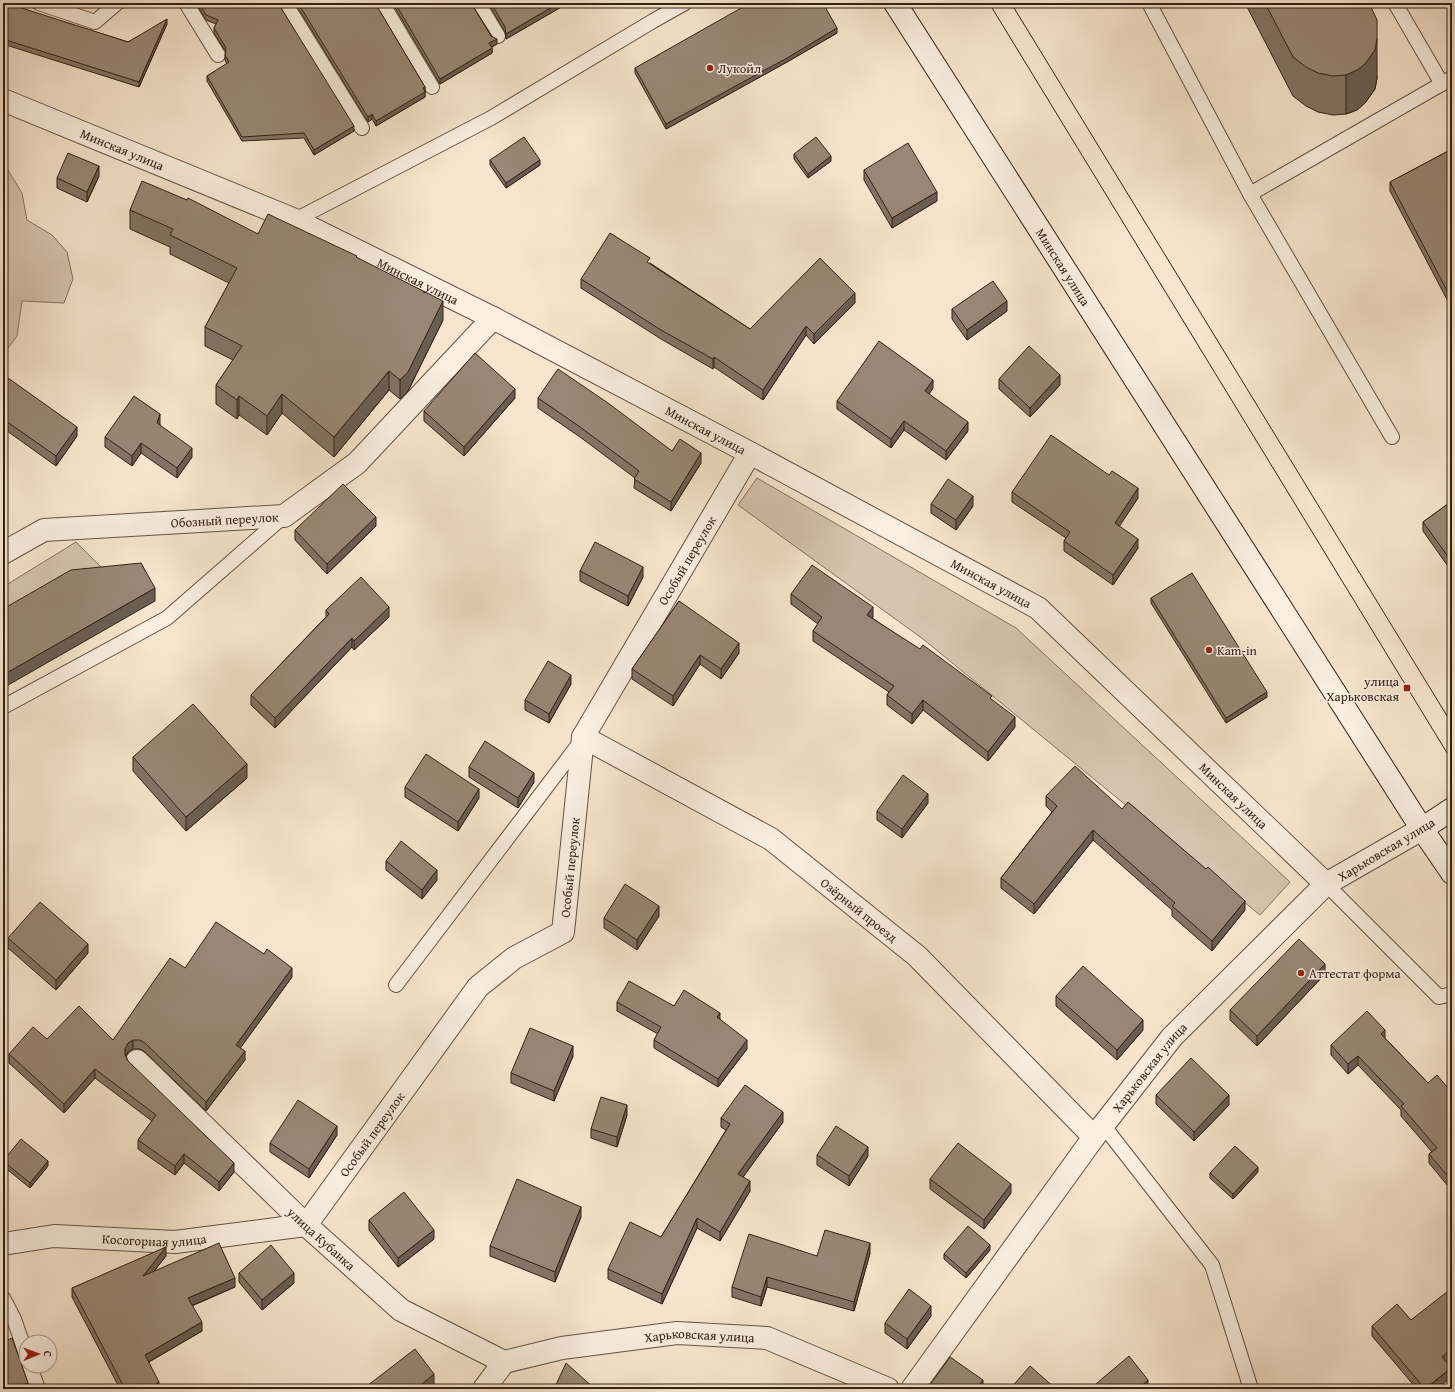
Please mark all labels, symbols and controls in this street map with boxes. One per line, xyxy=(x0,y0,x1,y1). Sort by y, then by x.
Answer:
place label: Лукойл xyxy=(718,59,761,78)
marker: Лукойл xyxy=(705,63,715,73)
street label: Минская улица xyxy=(77,124,168,175)
street label: Минская улица xyxy=(1031,225,1095,310)
street label: Минская улица xyxy=(374,253,463,310)
street label: Минская улица xyxy=(662,401,750,460)
street label: Обозный переулок xyxy=(170,507,279,533)
street label: Особый переулок xyxy=(654,512,721,609)
street label: Минская улица xyxy=(947,554,1035,613)
place label: Kam-in xyxy=(1217,641,1258,660)
marker: Kam-in xyxy=(1204,645,1214,655)
place label: улица Харьковская xyxy=(1326,672,1400,706)
marker: улица Харьковская xyxy=(1402,683,1412,693)
street label: Минская улица xyxy=(1195,758,1273,834)
street label: Харьковская улица xyxy=(1334,812,1439,886)
street label: Особый переулок xyxy=(556,816,585,919)
street label: Озёрный проезд xyxy=(816,873,901,947)
place label: Аттестат форма xyxy=(1309,964,1402,983)
marker: Аттестат форма xyxy=(1296,968,1306,978)
street label: Харьковская улица xyxy=(1108,1018,1192,1116)
street label: Особый переулок xyxy=(335,1088,409,1181)
street label: улица Кубанка xyxy=(282,1202,360,1275)
street label: Косогорная улица xyxy=(102,1229,208,1252)
street label: Харьковская улица xyxy=(643,1324,756,1347)
north arrow xyxy=(18,1334,58,1374)
text: С xyxy=(40,1351,56,1357)

